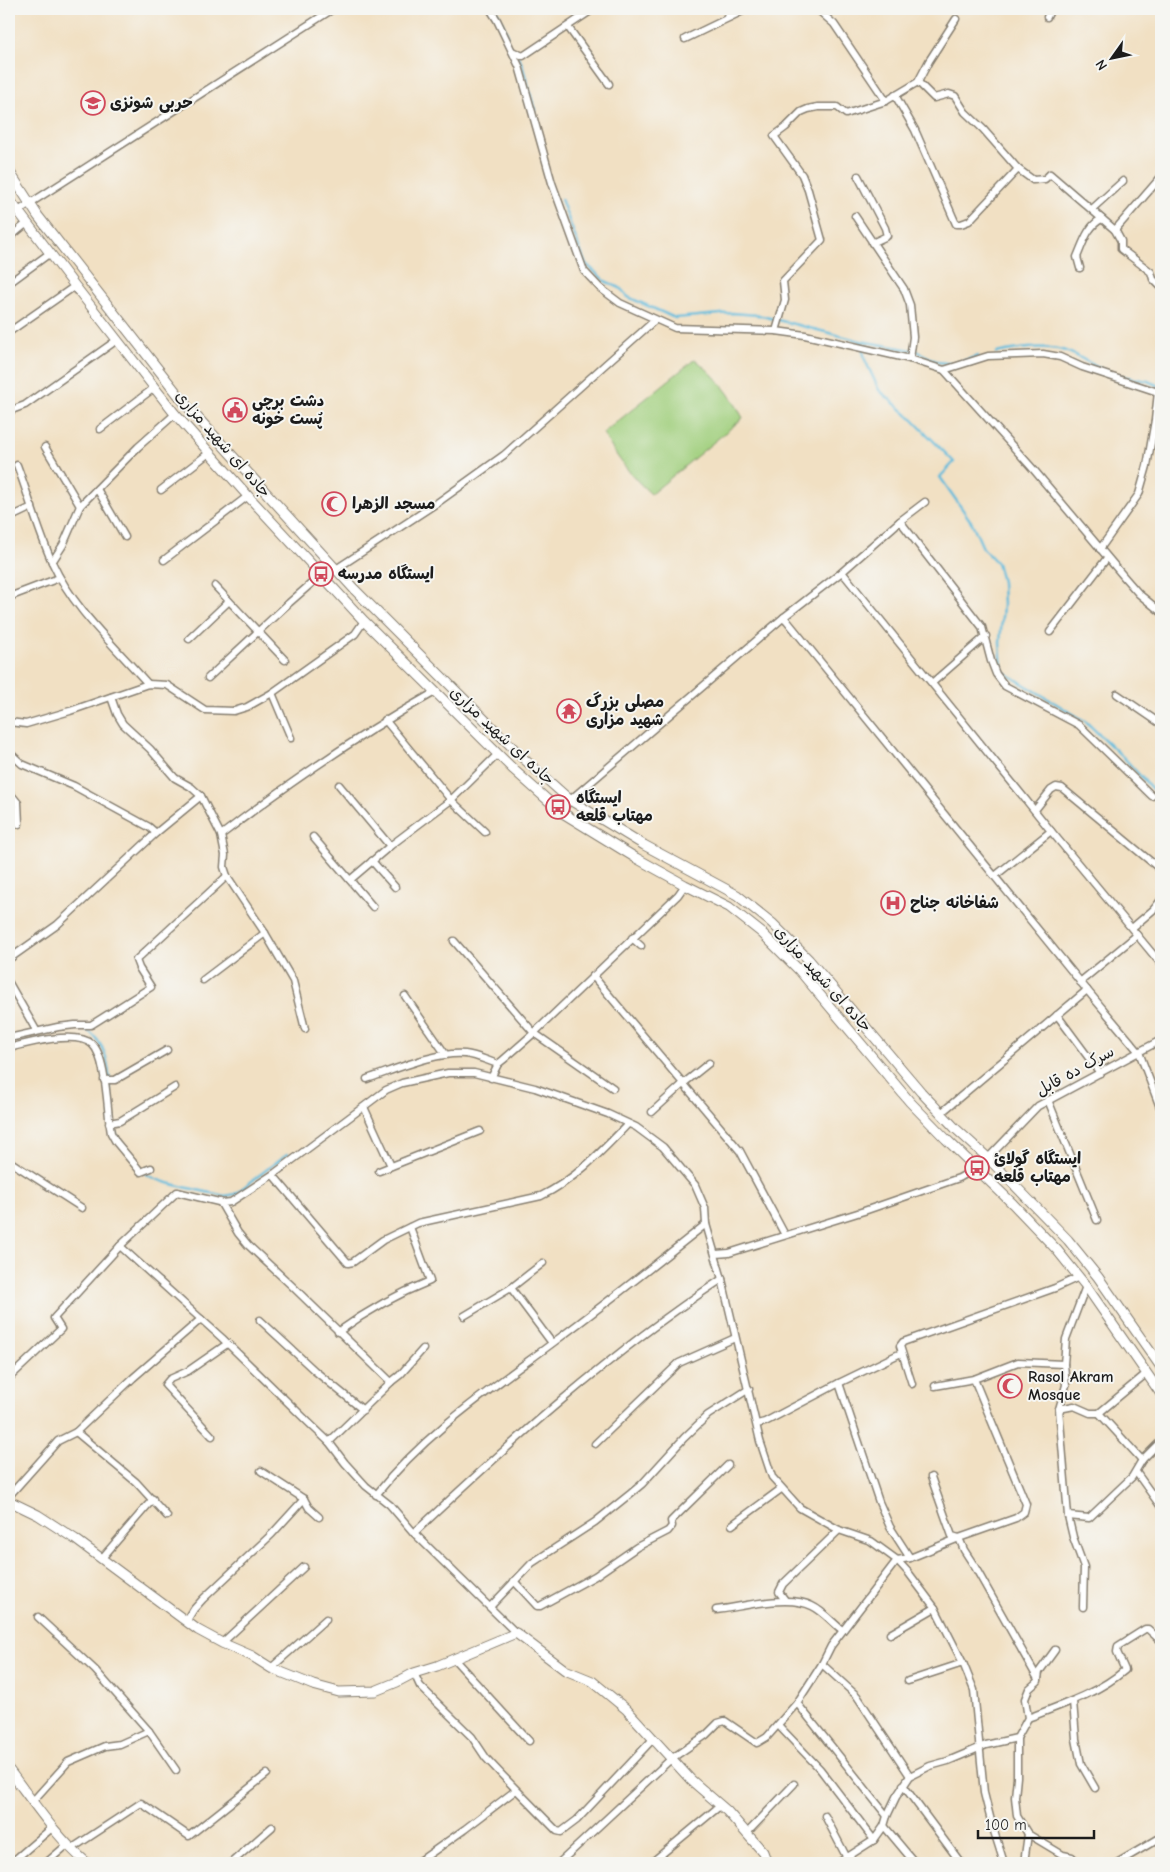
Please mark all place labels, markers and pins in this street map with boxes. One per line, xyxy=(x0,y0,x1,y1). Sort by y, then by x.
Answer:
school or university icon: حربی شونزی xyxy=(80,90,106,116)
place label: حربی شونزی xyxy=(110,94,193,113)
place label: دشت برچی پُست خونه xyxy=(252,392,324,429)
public building icon: دشت برچی پُست خونه xyxy=(222,397,248,423)
mosque icon: مسجد الزهرا xyxy=(321,491,347,517)
place label: مسجد الزهرا xyxy=(352,495,435,513)
bus stop icon: ایستگاه مدرسه xyxy=(308,561,334,587)
place label: ایستگاه مدرسه xyxy=(338,564,434,583)
place label: مصلی بزرگ شهید مزاری xyxy=(586,691,664,729)
temple icon: مصلی بزرگ شهید مزاری xyxy=(556,698,582,724)
place label: ایستگاه مهتاب قلعه xyxy=(576,788,653,825)
bus stop icon: ایستگاه مهتاب قلعه xyxy=(545,794,571,820)
hospital icon: شفاخانه جناح xyxy=(880,890,906,916)
place label: شفاخانه جناح xyxy=(910,894,999,913)
place label: ایستگاه گولائ مهتاب قلعه xyxy=(994,1149,1081,1186)
bus stop icon: ایستگاه گولائ مهتاب قلعه xyxy=(964,1155,990,1181)
place label: Rasol Akram Mosque xyxy=(1028,1368,1113,1404)
mosque icon: Rasol Akram Mosque xyxy=(997,1373,1023,1399)

